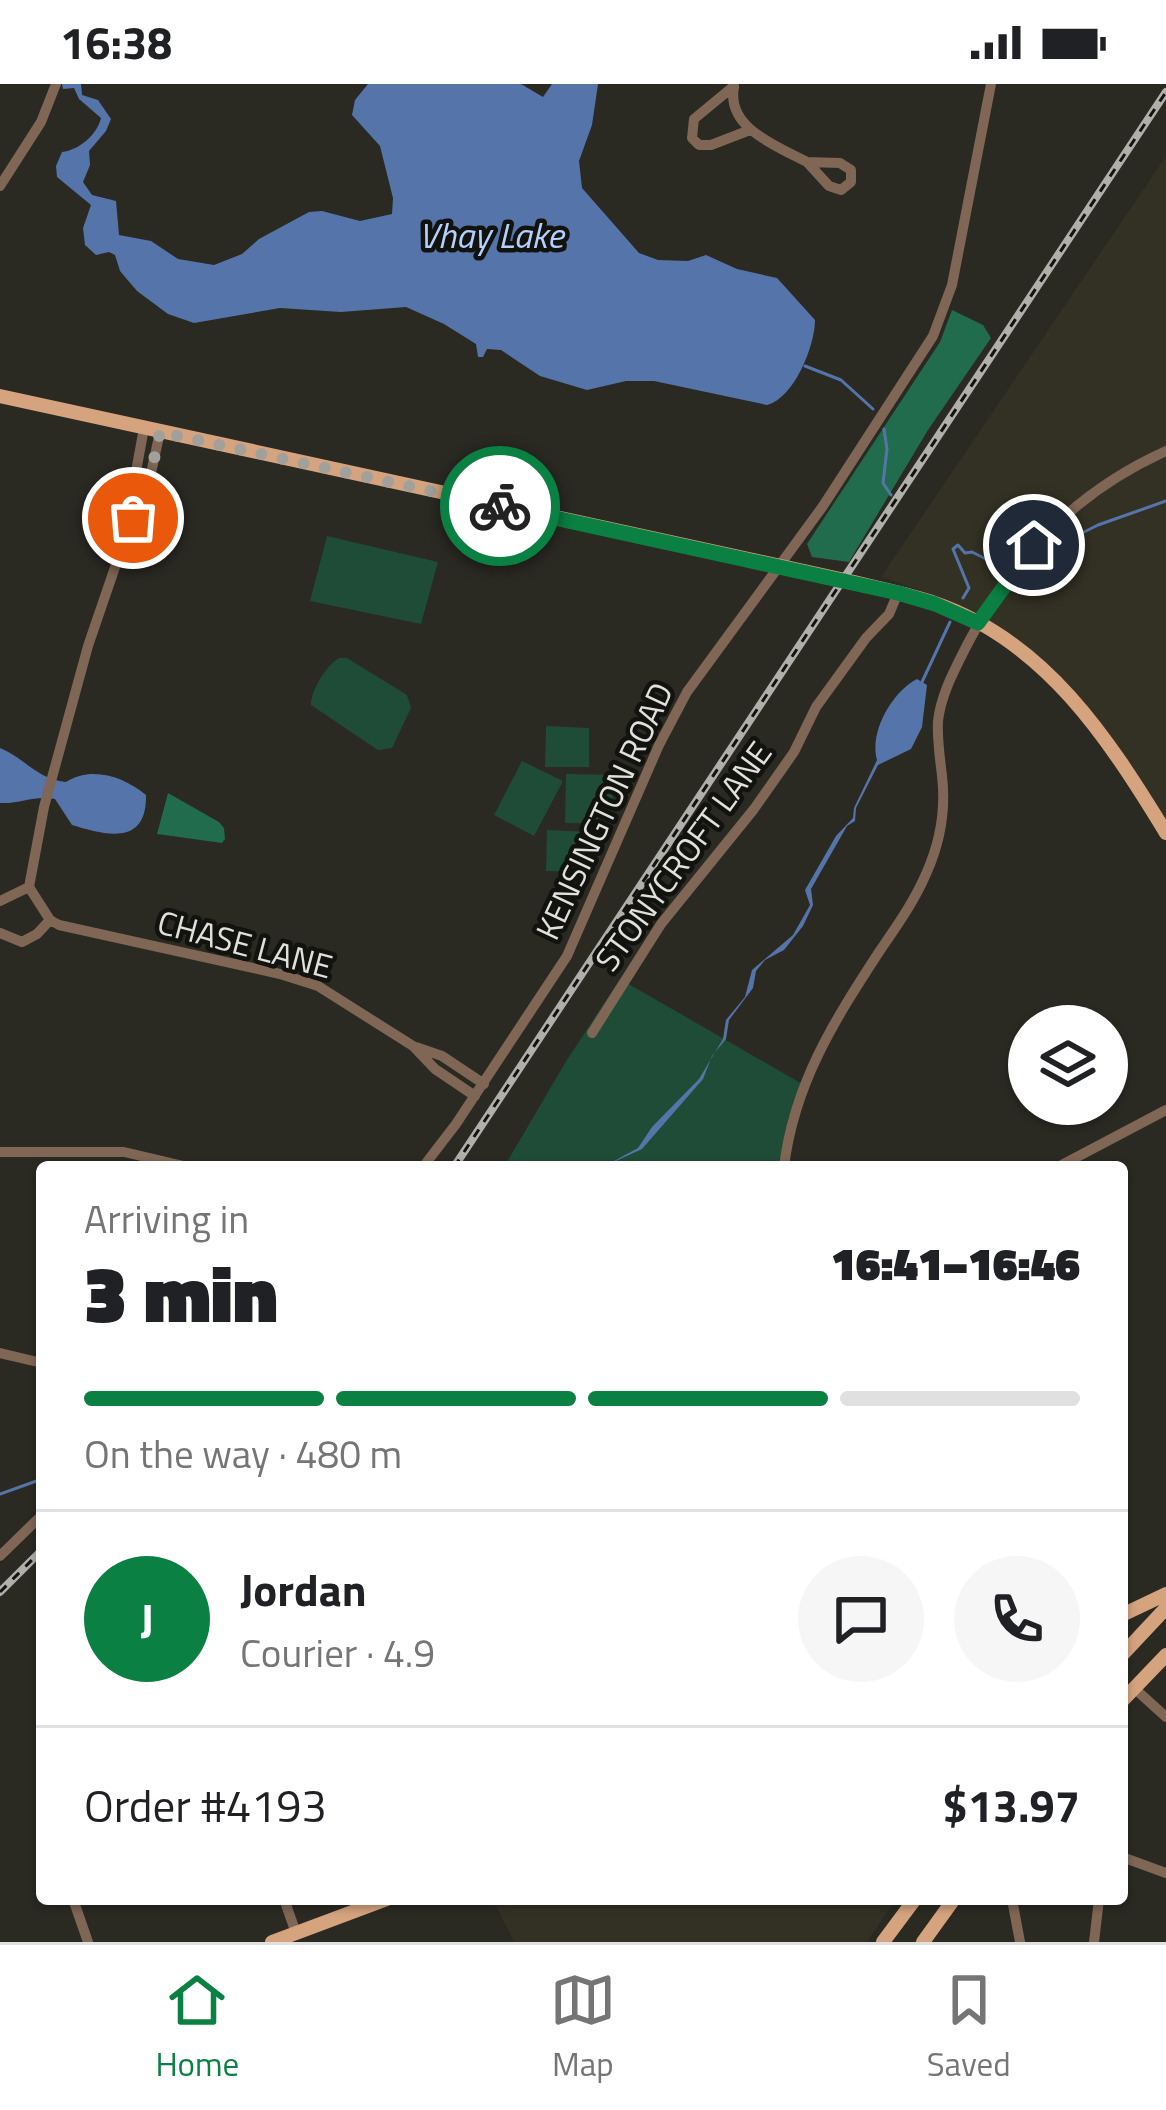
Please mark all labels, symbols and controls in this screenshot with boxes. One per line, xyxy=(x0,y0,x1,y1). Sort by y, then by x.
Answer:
text: 16:38 xyxy=(60,8,172,76)
water label: Vhay Lake xyxy=(418,207,566,262)
courier xyxy=(440,446,560,566)
pin xyxy=(82,467,184,569)
icon: bike xyxy=(467,473,533,539)
icon: bag xyxy=(100,485,166,551)
pin xyxy=(983,494,1085,596)
icon: home xyxy=(1001,512,1067,578)
street label: KENSINGTON ROAD xyxy=(522,674,686,948)
street label: STONYCROFT LANE xyxy=(582,731,784,981)
street label: CHASE LANE xyxy=(152,897,338,991)
map controls xyxy=(1008,1005,1128,1125)
button: layers xyxy=(1008,1005,1128,1125)
text: Arriving in xyxy=(84,1189,249,1248)
text: 16:41–16:46 xyxy=(831,1229,1080,1297)
text: 3 min xyxy=(84,1234,278,1352)
text: On the way · 480 m xyxy=(84,1424,402,1483)
text: Jordan xyxy=(240,1555,367,1623)
button: chat xyxy=(798,1556,924,1682)
button: phone xyxy=(954,1556,1080,1682)
text: J xyxy=(140,1585,154,1653)
text: Courier · 4.9 xyxy=(240,1623,435,1682)
text: Order #4193 xyxy=(84,1771,327,1839)
text: $13.97 xyxy=(942,1771,1080,1839)
tab: Home xyxy=(155,1967,239,2089)
tab: Map xyxy=(550,1967,616,2089)
tab: Saved xyxy=(927,1967,1011,2089)

